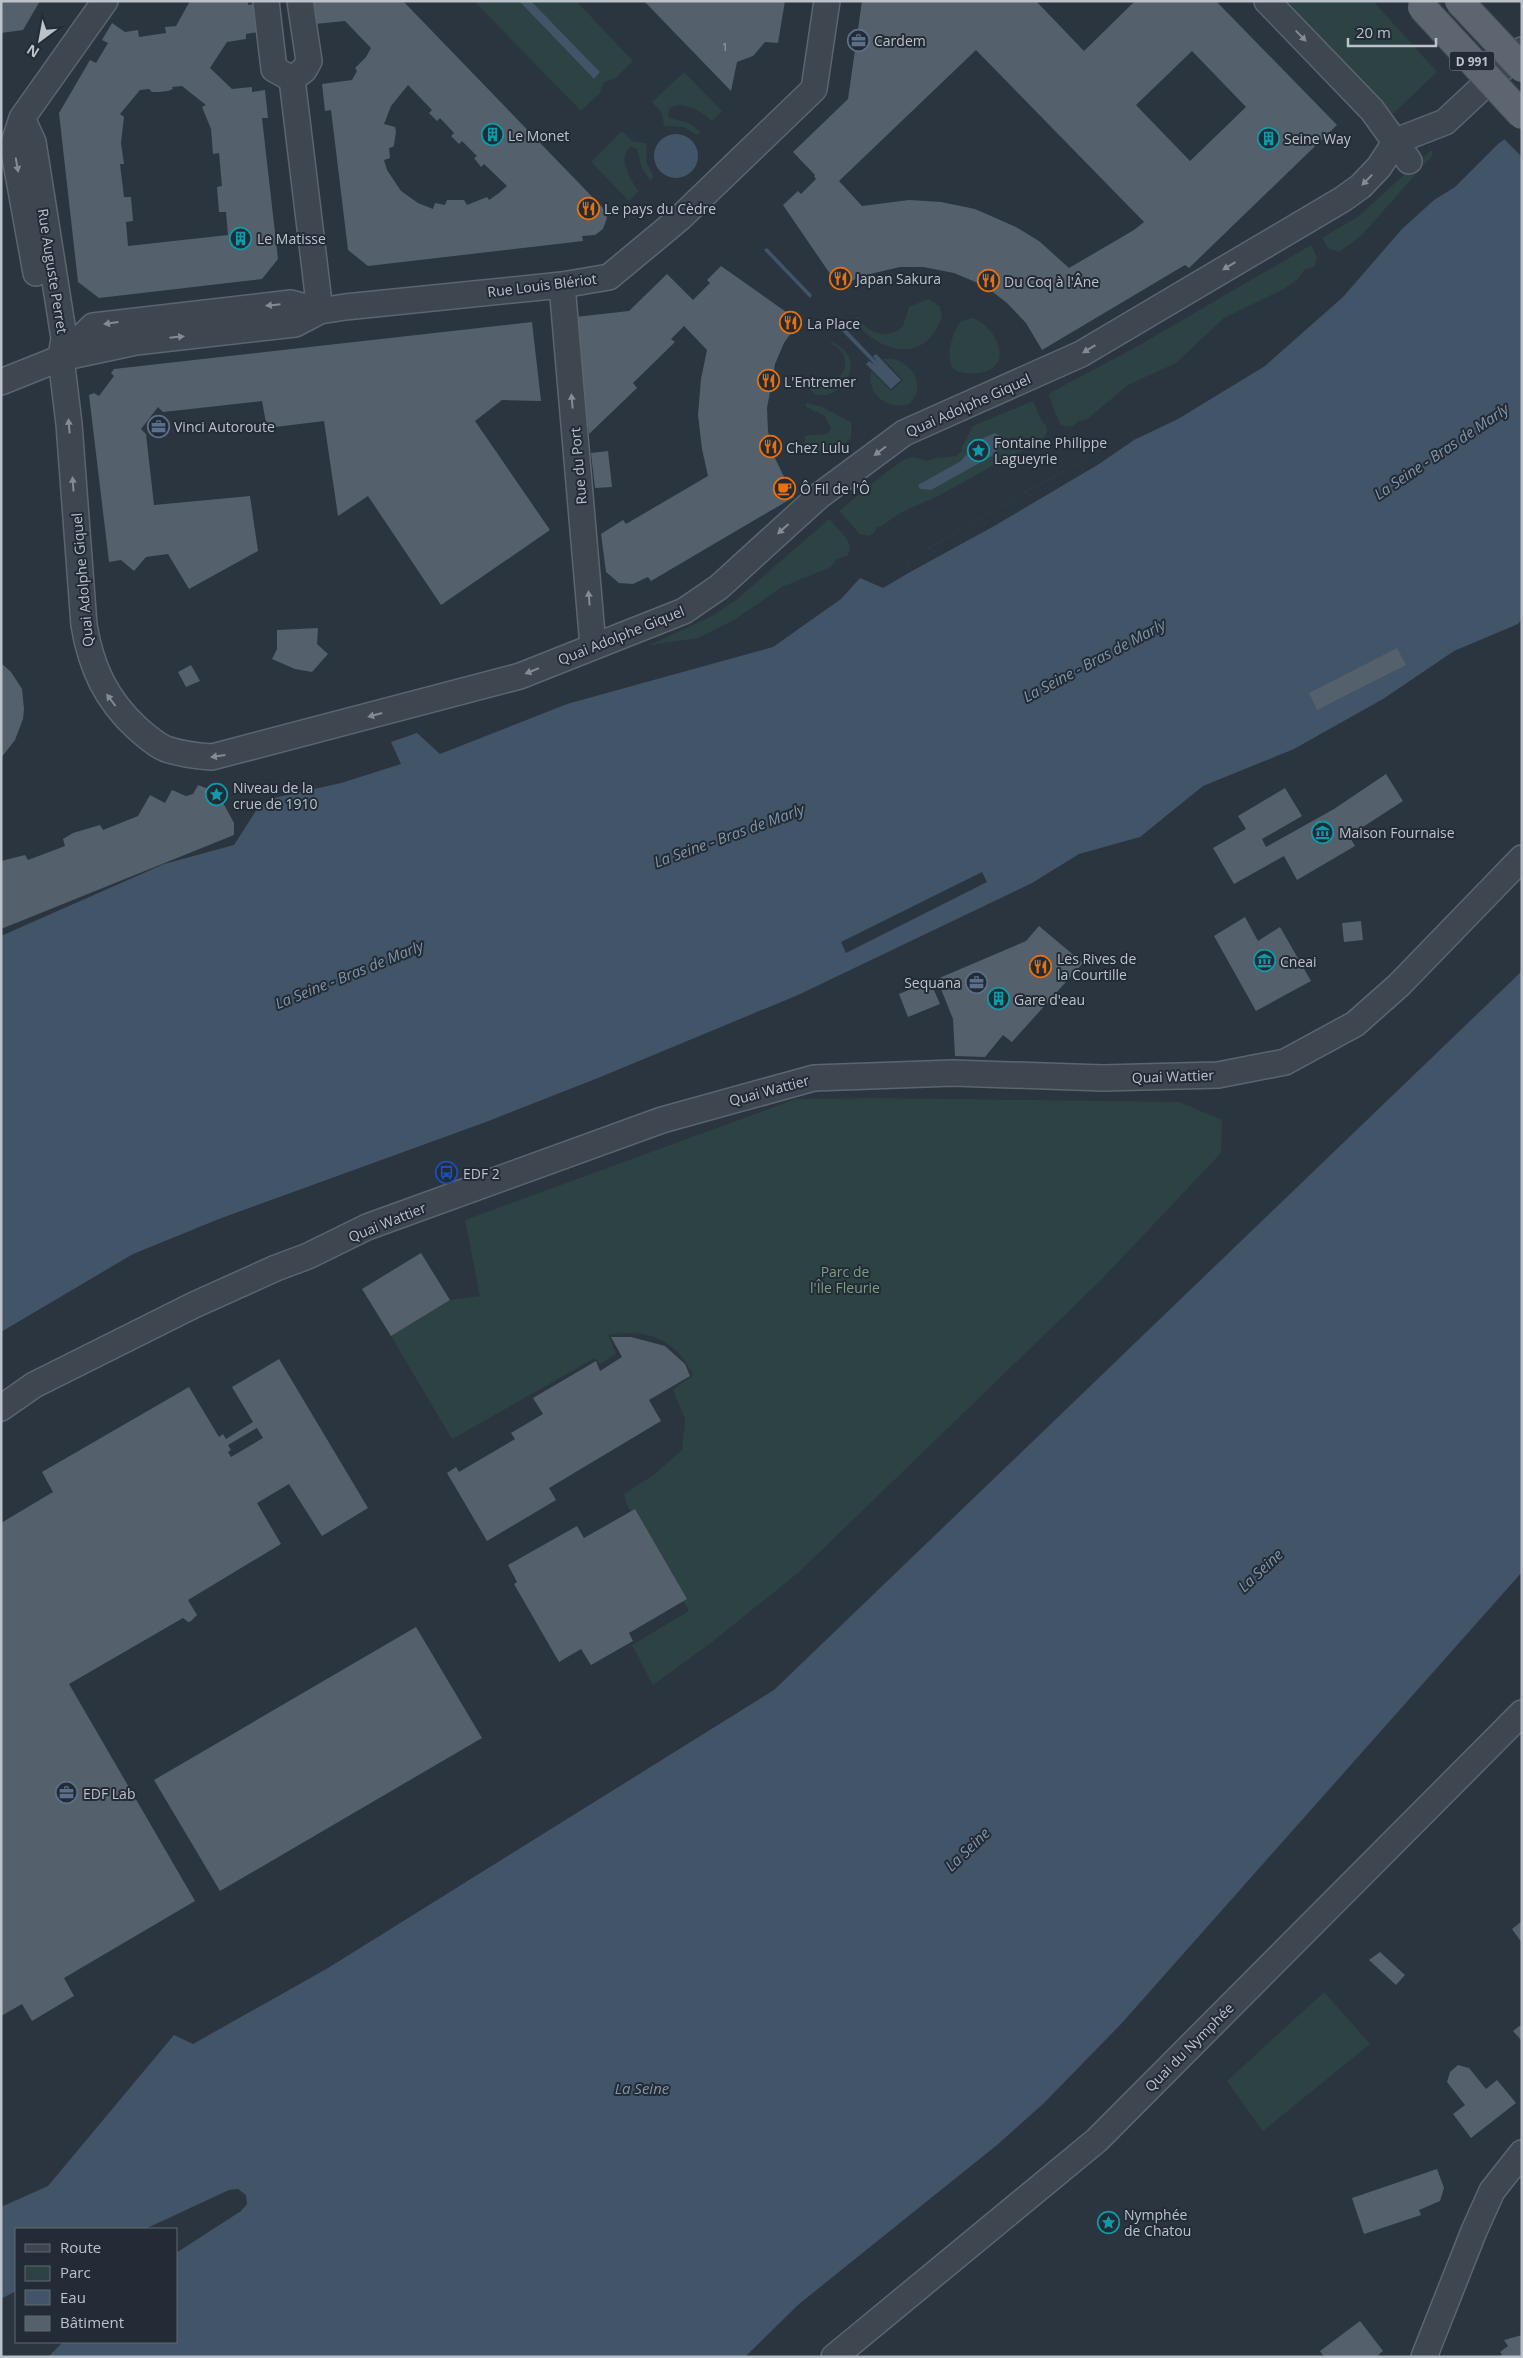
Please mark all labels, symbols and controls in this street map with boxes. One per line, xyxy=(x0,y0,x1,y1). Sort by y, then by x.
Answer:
north arrow xyxy=(15,15,65,65)
scale bar xyxy=(1348,15,1436,47)
text: 20 m xyxy=(1356,22,1391,42)
office icon: Cardem xyxy=(846,28,870,52)
one-way arrow xyxy=(1295,30,1307,42)
place label: Cardem xyxy=(874,31,926,50)
house number: 1 xyxy=(722,39,728,54)
text: N xyxy=(23,40,43,63)
road number: D 991 xyxy=(1450,51,1494,70)
building icon: Le Monet xyxy=(480,123,504,147)
place label: Le Monet xyxy=(508,126,569,145)
building icon: Seine Way xyxy=(1256,126,1280,150)
place label: Seine Way xyxy=(1284,129,1352,148)
one-way arrow xyxy=(13,157,21,173)
one-way arrow xyxy=(1361,174,1373,186)
restaurant icon: Le pays du Cèdre xyxy=(576,196,600,220)
place label: Le pays du Cèdre xyxy=(604,199,716,218)
street label: Rue Auguste Perret xyxy=(34,207,72,335)
building icon: Le Matisse xyxy=(229,226,253,250)
place label: Le Matisse xyxy=(257,229,326,248)
one-way arrow xyxy=(1223,262,1236,271)
restaurant icon: Japan Sakura xyxy=(828,266,852,290)
street label: Rue Louis Blériot xyxy=(486,269,598,301)
place label: Japan Sakura xyxy=(854,269,941,288)
restaurant icon: Du Coq à l'Âne xyxy=(976,269,1000,293)
place label: Du Coq à l'Âne xyxy=(1004,272,1099,291)
one-way arrow xyxy=(264,301,280,309)
restaurant icon: La Place xyxy=(779,311,803,335)
place label: La Place xyxy=(807,314,860,333)
one-way arrow xyxy=(103,320,119,328)
one-way arrow xyxy=(170,333,186,341)
one-way arrow xyxy=(1083,344,1096,353)
restaurant icon: L'Entremer xyxy=(756,369,780,393)
street label: Quai Adolphe Giquel xyxy=(903,369,1033,441)
place label: L'Entremer xyxy=(784,372,856,391)
one-way arrow xyxy=(568,393,576,409)
water label: La Seine - Bras de Marly xyxy=(1370,398,1513,504)
office icon: Vinci Autoroute xyxy=(146,414,170,438)
one-way arrow xyxy=(64,417,72,433)
place label: Vinci Autoroute xyxy=(174,417,275,436)
street label: Rue du Port xyxy=(565,427,591,505)
place label: Fontaine Philippe Lagueyrie xyxy=(994,433,1107,468)
restaurant icon: Chez Lulu xyxy=(758,435,782,459)
place label: Chez Lulu xyxy=(786,438,849,457)
place icon: Fontaine Philippe Lagueyrie xyxy=(966,438,990,462)
one-way arrow xyxy=(873,446,887,456)
one-way arrow xyxy=(69,475,77,491)
cafe icon: Ô Fil de l'Ô xyxy=(772,476,796,500)
place label: Ô Fil de l'Ô xyxy=(800,479,870,498)
street label: Quai Adolphe Giquel xyxy=(67,512,97,648)
one-way arrow xyxy=(778,523,790,535)
one-way arrow xyxy=(584,589,592,605)
street label: Quai Adolphe Giquel xyxy=(555,601,687,669)
water label: La Seine - Bras de Marly xyxy=(1019,613,1170,706)
one-way arrow xyxy=(524,668,539,676)
one-way arrow xyxy=(106,694,117,707)
one-way arrow xyxy=(367,711,383,719)
one-way arrow xyxy=(209,752,225,760)
place label: Niveau de la crue de 1910 xyxy=(233,778,318,813)
place icon: Niveau de la crue de 1910 xyxy=(205,783,229,807)
water label: La Seine - Bras de Marly xyxy=(651,798,808,871)
museum icon: Maison Fournaise xyxy=(1311,820,1335,844)
place label: Maison Fournaise xyxy=(1339,823,1455,842)
water label: La Seine - Bras de Marly xyxy=(272,935,427,1013)
place label: Les Rives de la Courtille xyxy=(1057,949,1136,984)
museum icon: Cneai xyxy=(1252,949,1276,973)
place label: Cneai xyxy=(1280,952,1317,971)
restaurant icon: Les Rives de la Courtille xyxy=(1029,954,1053,978)
office icon: Sequana xyxy=(965,970,989,994)
place label: Sequana xyxy=(904,973,961,992)
building icon: Gare d'eau xyxy=(986,987,1010,1011)
place label: Gare d'eau xyxy=(1014,990,1085,1009)
street label: Quai Wattier xyxy=(1132,1065,1215,1087)
street label: Quai Wattier xyxy=(727,1070,811,1110)
bus stop icon: EDF 2 xyxy=(435,1161,459,1185)
place label: EDF 2 xyxy=(463,1164,500,1183)
street label: Quai Wattier xyxy=(345,1198,429,1246)
park label: Parc de l'Île Fleurie xyxy=(810,1262,880,1297)
water label: La Seine xyxy=(1233,1544,1287,1596)
office icon: EDF Lab xyxy=(55,1781,79,1805)
place label: EDF Lab xyxy=(83,1784,135,1803)
water label: La Seine xyxy=(940,1823,994,1875)
street label: Quai du Nymphée xyxy=(1140,1998,1238,2096)
water label: La Seine xyxy=(615,2078,670,2098)
place label: Nymphée de Chatou xyxy=(1124,2205,1191,2240)
place icon: Nymphée de Chatou xyxy=(1096,2210,1120,2234)
legend xyxy=(15,2228,178,2343)
text: Route xyxy=(60,2237,101,2257)
text: Parc xyxy=(60,2262,91,2282)
text: Eau xyxy=(60,2287,86,2307)
text: Bâtiment xyxy=(60,2312,124,2332)

